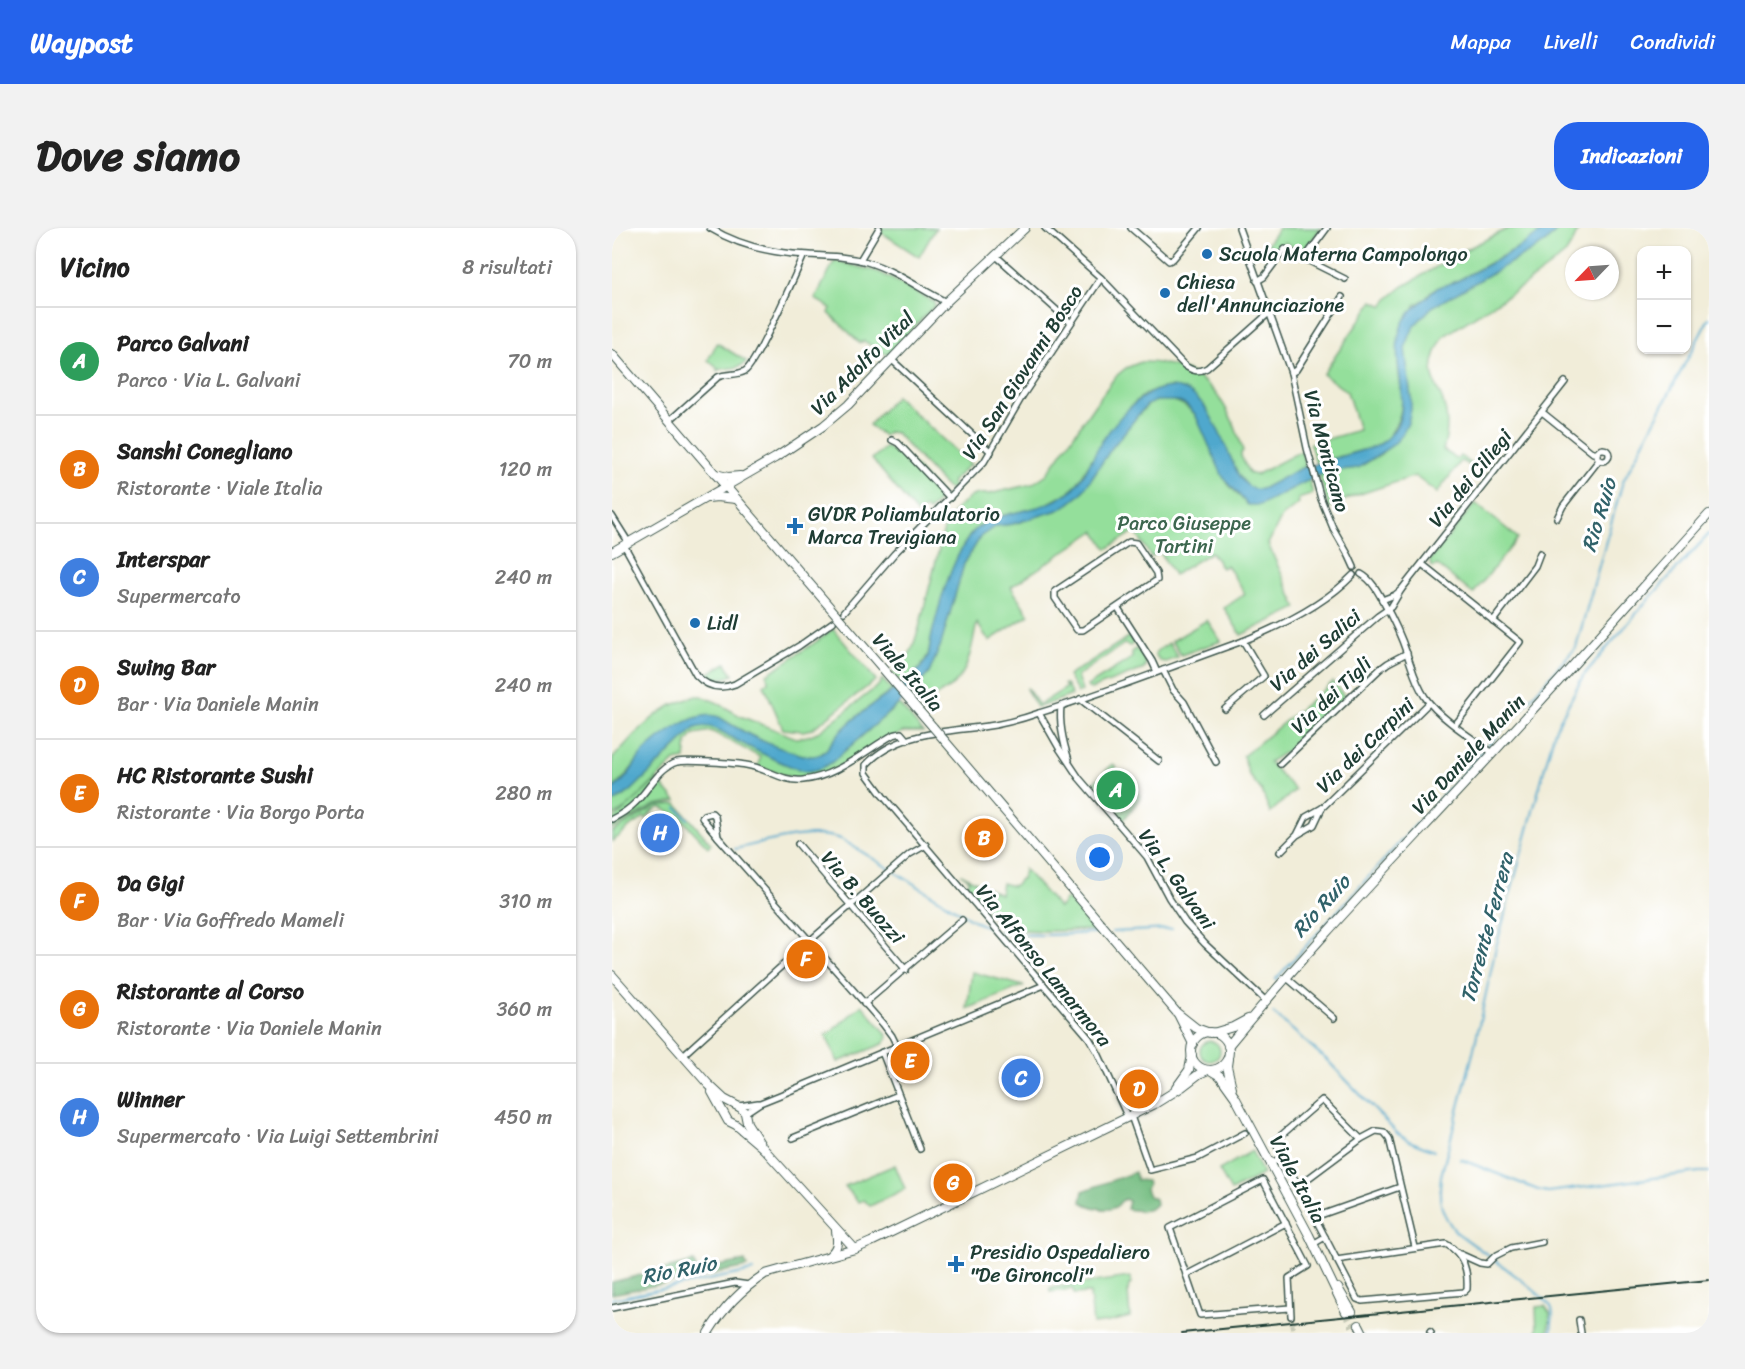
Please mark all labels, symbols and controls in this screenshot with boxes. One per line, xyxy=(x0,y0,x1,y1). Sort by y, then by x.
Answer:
text: Waypost xyxy=(30,18,133,67)
text: Mappa xyxy=(1450,23,1511,61)
text: Livelli xyxy=(1544,23,1598,61)
text: Condividi xyxy=(1631,23,1715,61)
text: Dove siamo xyxy=(36,119,240,193)
button: Indicazioni xyxy=(1554,122,1709,190)
place label: Scuola Materna Campolongo xyxy=(1219,237,1468,272)
text: Vicino xyxy=(60,244,130,290)
north arrow xyxy=(1565,246,1619,300)
map controls xyxy=(1637,246,1691,354)
button: + xyxy=(1637,246,1691,300)
marker: Scuola Materna Campolongo xyxy=(1200,247,1214,261)
text: 8 risultati xyxy=(462,250,552,285)
place label: Chiesa dell'Annunciazione xyxy=(1177,265,1345,323)
street label: Via San Giovanni Bosco xyxy=(952,278,1092,467)
marker: Chiesa dell'Annunciazione xyxy=(1158,286,1172,300)
button: − xyxy=(1637,300,1691,354)
street label: Via Adolfo Vital xyxy=(802,302,924,424)
text: Parco Galvani xyxy=(117,324,249,363)
text: A xyxy=(73,344,86,379)
text: 70 m xyxy=(507,344,552,379)
text: Parco · Via L. Galvani xyxy=(117,363,300,398)
street label: Via Monticano xyxy=(1293,386,1360,516)
street label: Via dei Ciliegi xyxy=(1419,420,1522,535)
text: Sanshi Conegliano xyxy=(117,432,292,471)
text: B xyxy=(73,452,86,487)
text: 120 m xyxy=(499,452,552,487)
text: Ristorante · Viale Italia xyxy=(117,471,323,506)
water label: Rio Ruio xyxy=(1570,472,1629,556)
place label: GVDR Poliambulatorio Marca Trevigiana xyxy=(808,497,1000,555)
park label: Parco Giuseppe Tartini xyxy=(1117,506,1251,564)
marker: GVDR Poliambulatorio Marca Trevigiana xyxy=(786,517,804,535)
text: Interspar xyxy=(117,540,209,579)
text: C xyxy=(73,560,86,595)
text: 240 m xyxy=(495,560,552,595)
text: Supermercato xyxy=(117,579,241,614)
street label: Via dei Salici xyxy=(1261,599,1371,701)
place label: Lidl xyxy=(707,606,739,641)
marker: Lidl xyxy=(688,616,702,630)
street label: Viale Italia xyxy=(863,625,952,720)
text: Swing Bar xyxy=(117,648,215,687)
street label: Via dei Tigli xyxy=(1282,648,1381,743)
text: D xyxy=(74,668,85,703)
text: 240 m xyxy=(495,668,552,703)
street label: Via Daniele Manin xyxy=(1403,685,1534,823)
text: Bar · Via Daniele Manin xyxy=(117,687,319,722)
street label: Via dei Carpini xyxy=(1308,688,1424,802)
text: HC Ristorante Sushi xyxy=(117,756,313,795)
pin: A xyxy=(1096,768,1136,812)
text: E xyxy=(74,776,85,811)
text: 280 m xyxy=(495,776,552,811)
text: Ristorante · Via Borgo Porta xyxy=(117,795,364,830)
pin: H xyxy=(640,810,680,856)
pin: B xyxy=(964,816,1004,860)
street label: Via L. Galvani xyxy=(1129,821,1225,938)
street label: Via B. Buozzi xyxy=(812,842,914,953)
your location xyxy=(1085,843,1114,872)
water label: Torrente Ferrera xyxy=(1449,846,1526,1007)
text: Da Gigi xyxy=(117,864,184,903)
water label: Rio Ruio xyxy=(1282,864,1361,947)
street label: Via Alfonso Lamarmora xyxy=(966,876,1121,1056)
text: F xyxy=(74,884,85,919)
text: 310 m xyxy=(499,884,552,919)
text: Bar · Via Goffredo Mameli xyxy=(117,903,344,938)
pin: F xyxy=(786,936,826,982)
text: Ristorante al Corso xyxy=(117,972,304,1011)
text: G xyxy=(73,992,86,1027)
text: 360 m xyxy=(496,992,552,1027)
text: Ristorante · Via Daniele Manin xyxy=(117,1011,382,1046)
pin: E xyxy=(890,1038,930,1084)
pin: C xyxy=(1002,1056,1040,1100)
pin: D xyxy=(1120,1066,1158,1112)
text: Winner xyxy=(117,1080,184,1119)
text: H xyxy=(72,1100,87,1135)
text: 450 m xyxy=(494,1100,552,1135)
text: Supermercato · Via Luigi Settembrini xyxy=(117,1119,439,1154)
street label: Viale Italia xyxy=(1260,1129,1336,1230)
pin: G xyxy=(934,1160,972,1206)
place label: Presidio Ospedaliero "De Gironcoli" xyxy=(970,1235,1150,1293)
water label: Rio Ruio xyxy=(638,1244,721,1296)
marker: Presidio Ospedaliero "De Gironcoli" xyxy=(947,1255,965,1273)

